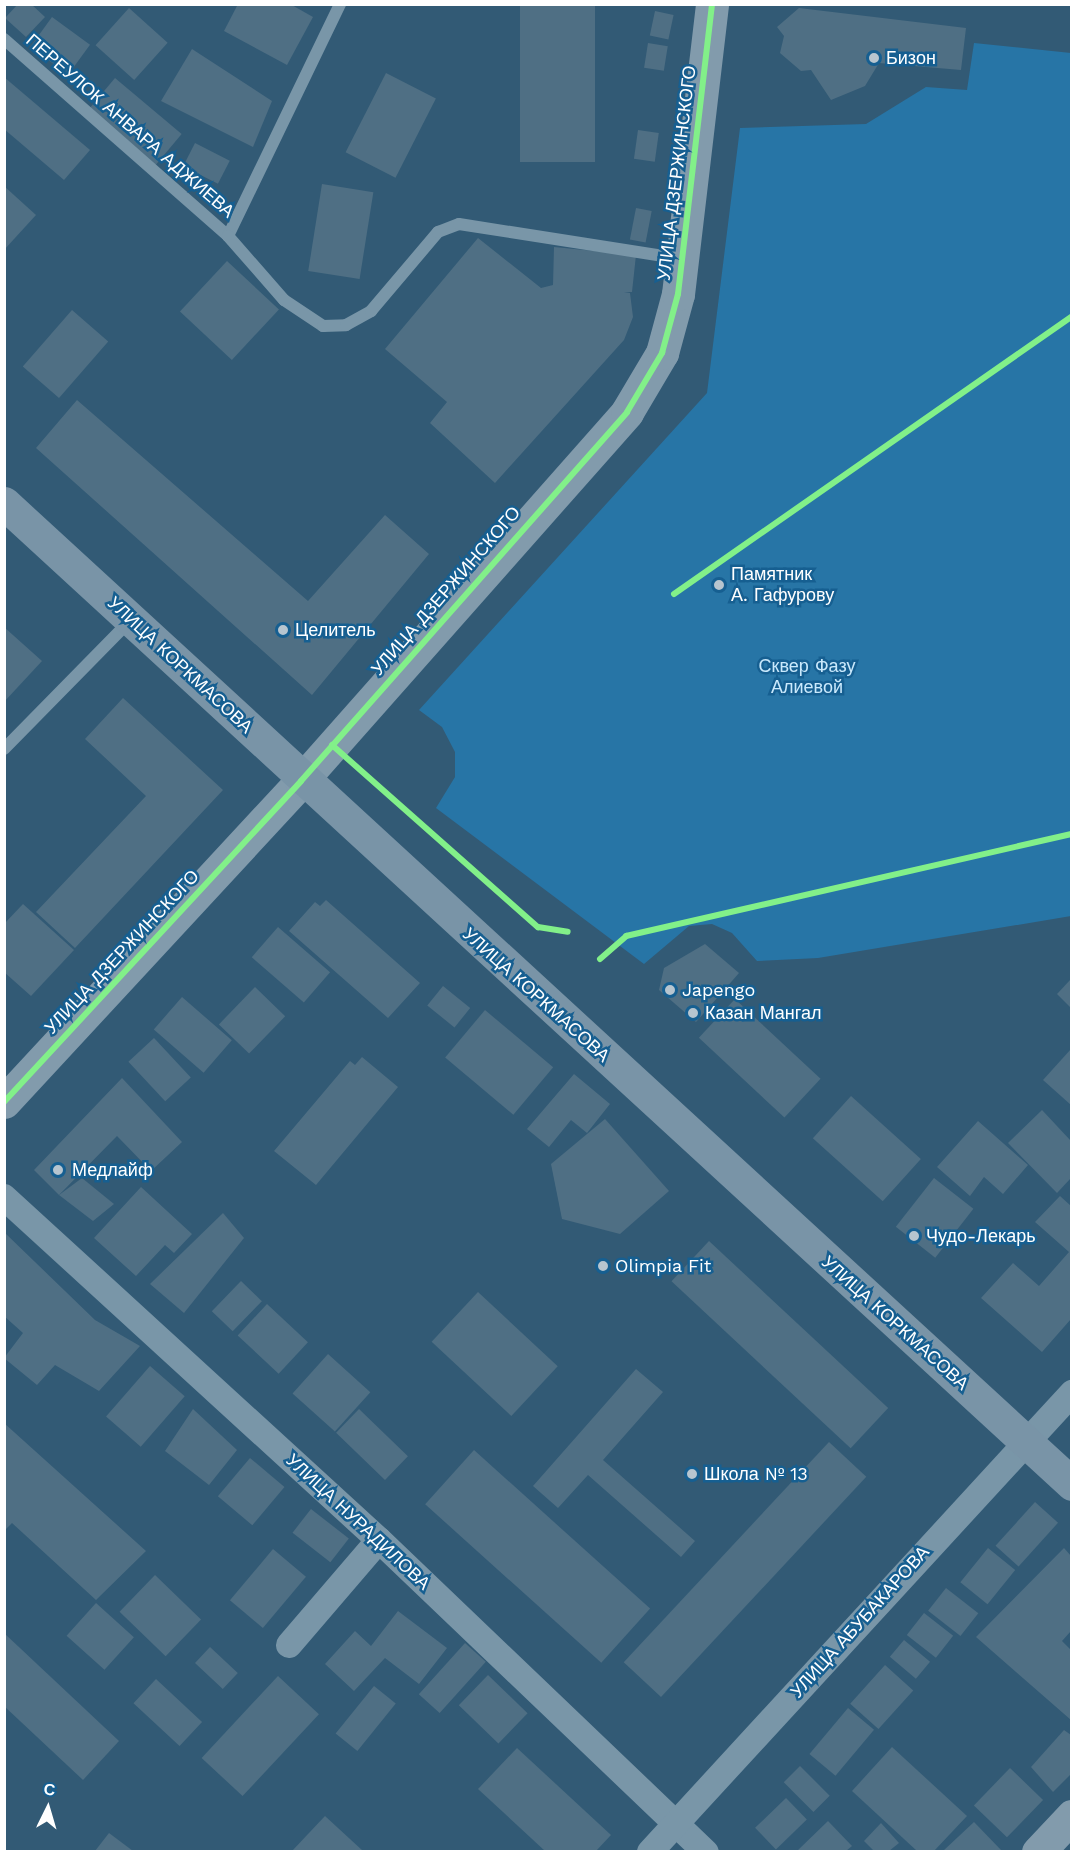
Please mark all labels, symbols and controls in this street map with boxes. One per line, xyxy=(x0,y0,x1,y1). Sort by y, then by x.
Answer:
street label: ПЕРЕУЛОК АНВАРА АДЖИЕВА xyxy=(21,29,239,223)
place label: Бизон xyxy=(886,47,936,69)
marker: Бизон xyxy=(867,51,881,65)
street label: УЛИЦА ДЗЕРЖИНСКОГО xyxy=(653,64,701,282)
street label: УЛИЦА ДЗЕРЖИНСКОГО xyxy=(367,502,525,680)
place label: Памятник А. Гафурову xyxy=(731,564,834,606)
marker: Памятник А. Гафурову xyxy=(712,578,726,592)
street label: УЛИЦА КОРКМАСОВА xyxy=(103,592,257,738)
place label: Целитель xyxy=(295,619,376,641)
marker: Целитель xyxy=(276,623,290,637)
park label: Сквер Фазу Алиевой xyxy=(759,656,855,698)
street label: УЛИЦА ДЗЕРЖИНСКОГО xyxy=(40,865,204,1039)
street label: УЛИЦА КОРКМАСОВА xyxy=(458,923,614,1067)
place label: Japengo xyxy=(682,979,755,1001)
marker: Japengo xyxy=(663,983,677,997)
place label: Казан Мангал xyxy=(705,1002,821,1024)
marker: Казан Мангал xyxy=(686,1006,700,1020)
place label: Медлайф xyxy=(72,1159,153,1181)
marker: Медлайф xyxy=(49,1161,67,1179)
place label: Чудо-Лекарь xyxy=(926,1225,1036,1247)
marker: Чудо-Лекарь xyxy=(907,1229,921,1243)
street label: УЛИЦА КОРКМАСОВА xyxy=(817,1251,973,1395)
place label: Olimpia Fit xyxy=(615,1255,712,1277)
marker: Olimpia Fit xyxy=(596,1259,610,1273)
street label: УЛИЦА НУРАДИЛОВА xyxy=(281,1450,435,1594)
place label: Школа № 13 xyxy=(704,1463,808,1485)
marker: Школа № 13 xyxy=(685,1467,699,1481)
street label: УЛИЦА АБУБАКАРОВА xyxy=(786,1542,934,1702)
north arrow xyxy=(18,1778,78,1838)
text: С xyxy=(43,1780,56,1800)

